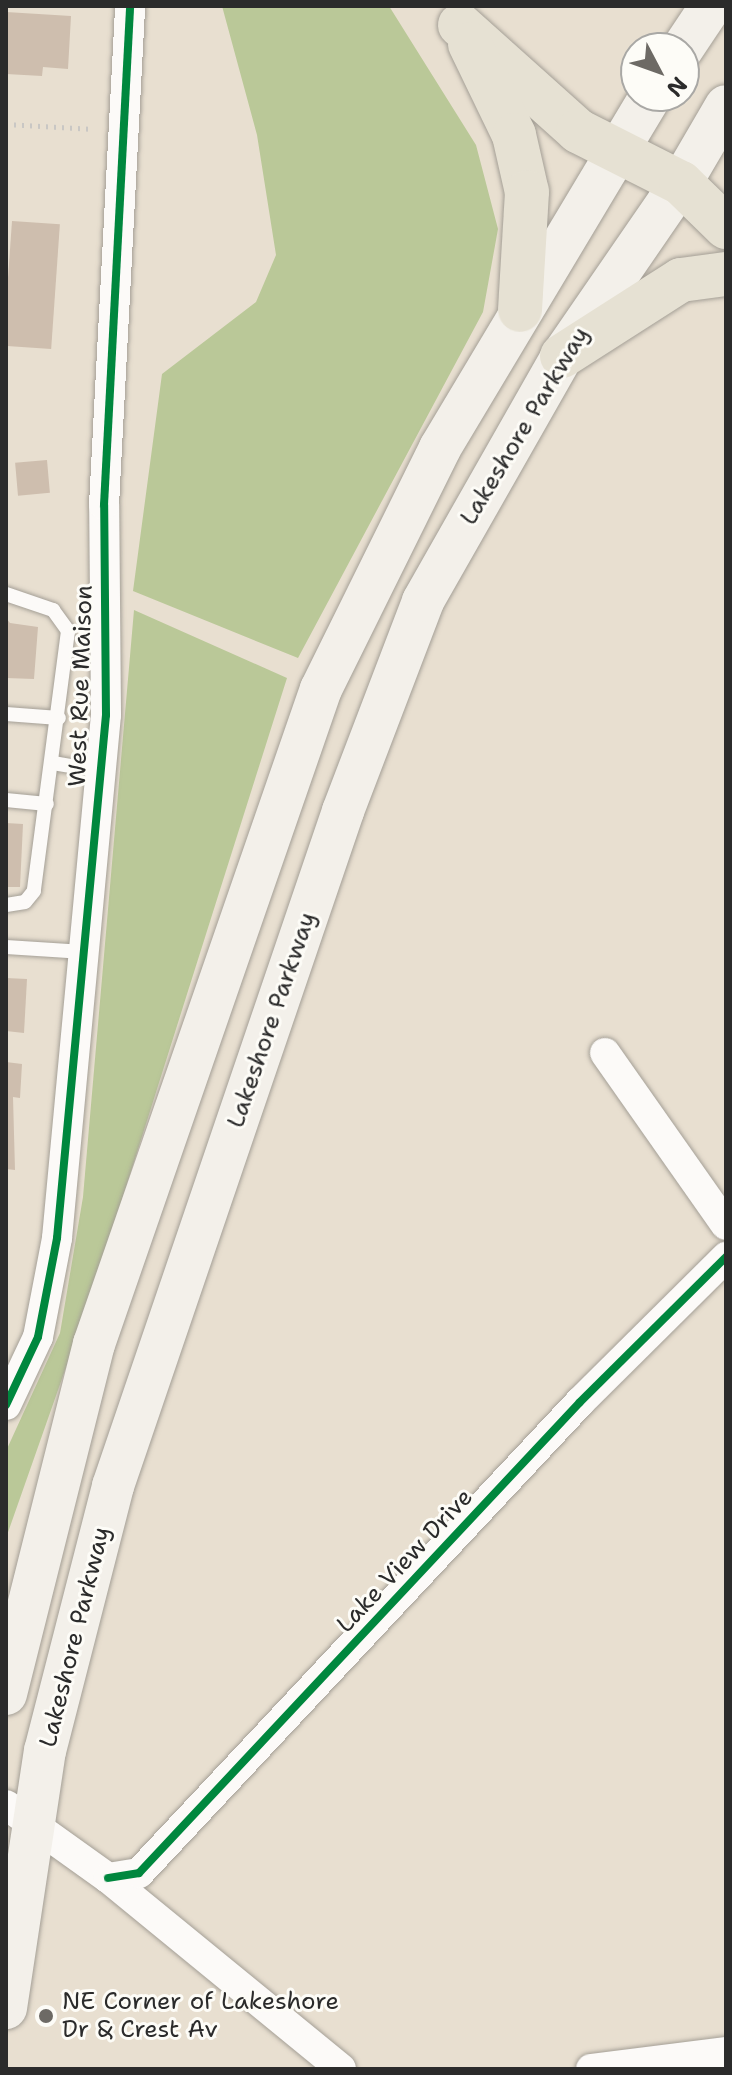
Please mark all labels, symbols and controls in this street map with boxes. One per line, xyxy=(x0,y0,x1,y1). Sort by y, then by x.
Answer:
north arrow xyxy=(620,32,700,112)
text: N xyxy=(660,71,694,103)
street label: Lakeshore Parkway xyxy=(454,322,596,530)
street label: West Rue Maison xyxy=(63,585,99,787)
street label: Lakeshore Parkway xyxy=(222,908,322,1132)
street label: Lake View Drive xyxy=(331,1483,479,1639)
street label: Lakeshore Parkway xyxy=(34,1524,116,1750)
place label: NE Corner of Lakeshore Dr & Crest Av xyxy=(62,1988,339,2044)
marker: NE Corner of Lakeshore Dr & Crest Av xyxy=(37,2007,55,2025)

